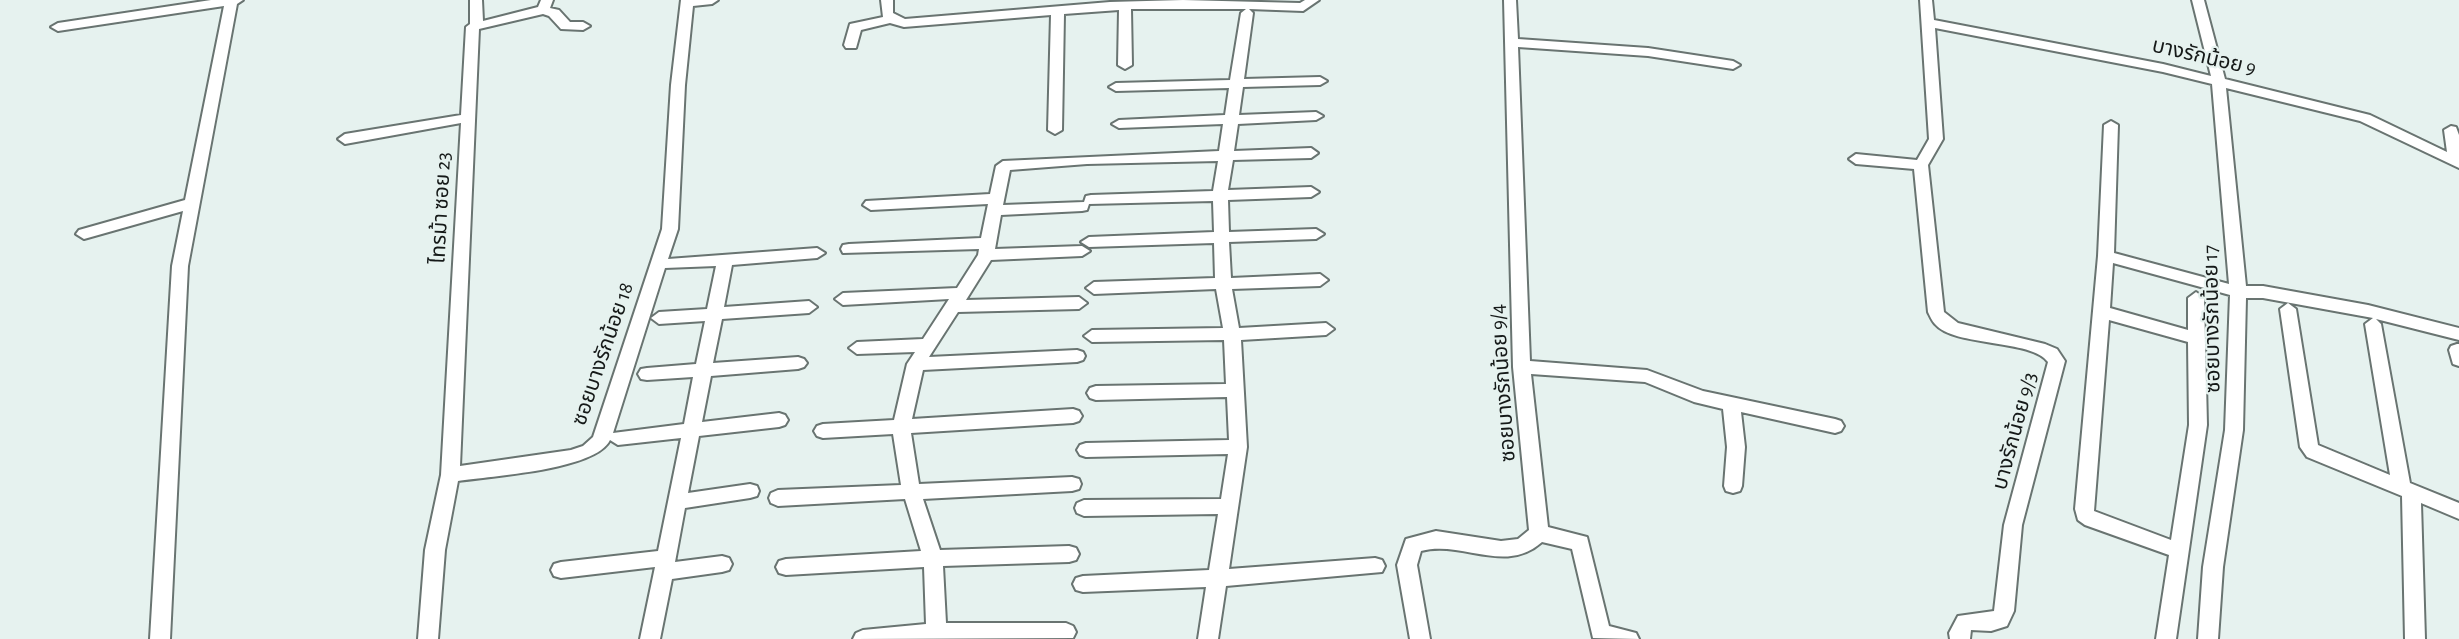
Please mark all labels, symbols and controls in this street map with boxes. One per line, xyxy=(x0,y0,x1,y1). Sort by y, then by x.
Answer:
street label: บางรักน้อย 9 xyxy=(2149,33,2259,81)
street label: ไทรม้า ซอย 23 xyxy=(425,151,457,265)
street label: ซอยบางรักน้อย 17 xyxy=(2198,245,2226,393)
street label: ซอยบางรักน้อย 18 xyxy=(567,279,639,429)
street label: ซอยบางรักน้อย 9/4 xyxy=(1485,303,1521,463)
street label: บางรักน้อย 9/3 xyxy=(1987,369,2043,493)

